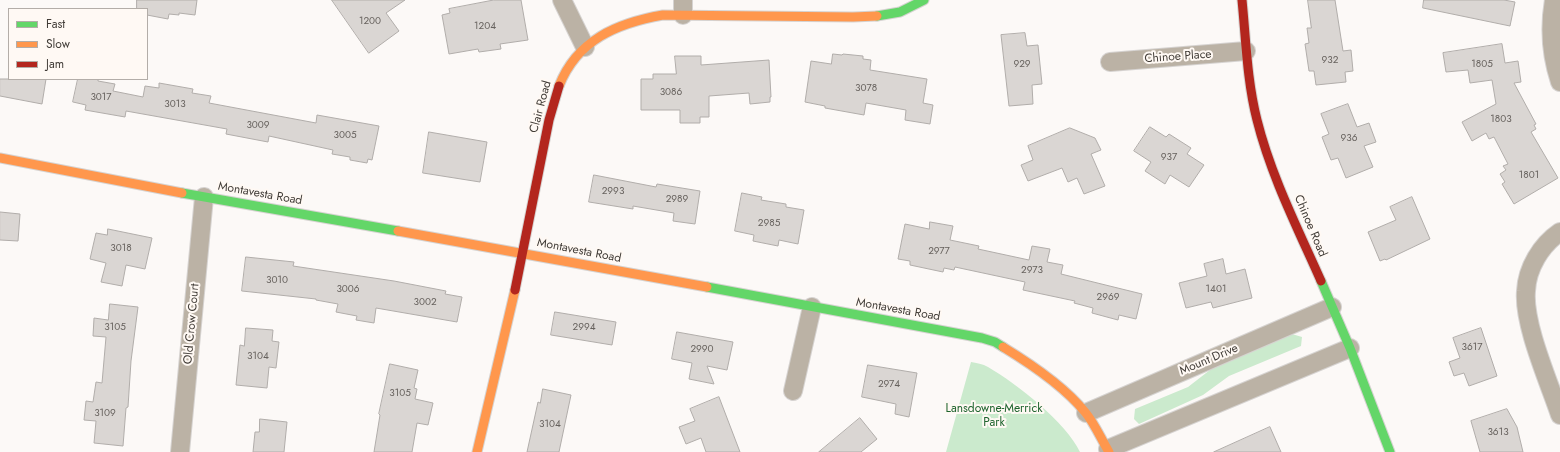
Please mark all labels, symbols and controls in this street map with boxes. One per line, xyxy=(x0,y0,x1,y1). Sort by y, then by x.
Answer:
legend xyxy=(8,8,148,80)
text: Fast xyxy=(46,15,65,33)
house number: 1200 xyxy=(359,16,381,28)
house number: 1204 xyxy=(474,21,496,33)
text: Slow xyxy=(46,35,70,53)
street label: Chinoe Place xyxy=(1144,47,1212,67)
text: Jam xyxy=(46,55,64,73)
house number: 932 xyxy=(1322,55,1338,67)
house number: 929 xyxy=(1013,59,1031,71)
house number: 1805 xyxy=(1471,59,1493,71)
street label: Clair Road xyxy=(527,79,555,135)
house number: 3078 xyxy=(855,83,877,95)
house number: 3086 xyxy=(660,87,682,99)
house number: 3017 xyxy=(90,92,112,104)
house number: 3013 xyxy=(164,99,186,111)
house number: 1803 xyxy=(1490,114,1512,126)
house number: 3009 xyxy=(246,120,270,132)
house number: 3005 xyxy=(333,130,357,142)
house number: 936 xyxy=(1341,133,1357,145)
house number: 937 xyxy=(1161,152,1177,164)
house number: 1801 xyxy=(1519,170,1539,182)
street label: Montavesta Road xyxy=(217,179,303,209)
house number: 2993 xyxy=(602,186,624,198)
street label: Chinoe Road xyxy=(1290,193,1330,259)
house number: 2989 xyxy=(666,194,688,206)
house number: 2985 xyxy=(758,218,780,230)
street label: Montavesta Road xyxy=(536,236,622,266)
house number: 3018 xyxy=(110,243,132,255)
house number: 2977 xyxy=(928,246,950,258)
house number: 2973 xyxy=(1021,265,1043,277)
house number: 3010 xyxy=(266,275,288,287)
street label: Old Crow Court xyxy=(181,283,203,365)
house number: 3006 xyxy=(336,284,360,296)
house number: 1401 xyxy=(1206,284,1226,296)
house number: 2969 xyxy=(1097,292,1119,304)
street label: Montavesta Road xyxy=(855,295,941,325)
house number: 3002 xyxy=(413,297,437,309)
house number: 3105 xyxy=(104,322,126,334)
house number: 2994 xyxy=(572,322,596,334)
street label: Mount Drive xyxy=(1178,341,1240,379)
house number: 3617 xyxy=(1462,342,1482,354)
house number: 2990 xyxy=(690,344,714,356)
house number: 3104 xyxy=(247,351,269,363)
house number: 2974 xyxy=(878,379,900,391)
house number: 3105 xyxy=(389,388,411,400)
park label: Lansdowne-Merrick Park xyxy=(946,402,1042,430)
house number: 3109 xyxy=(94,408,116,420)
house number: 3104 xyxy=(539,419,561,431)
house number: 3613 xyxy=(1487,427,1509,439)

